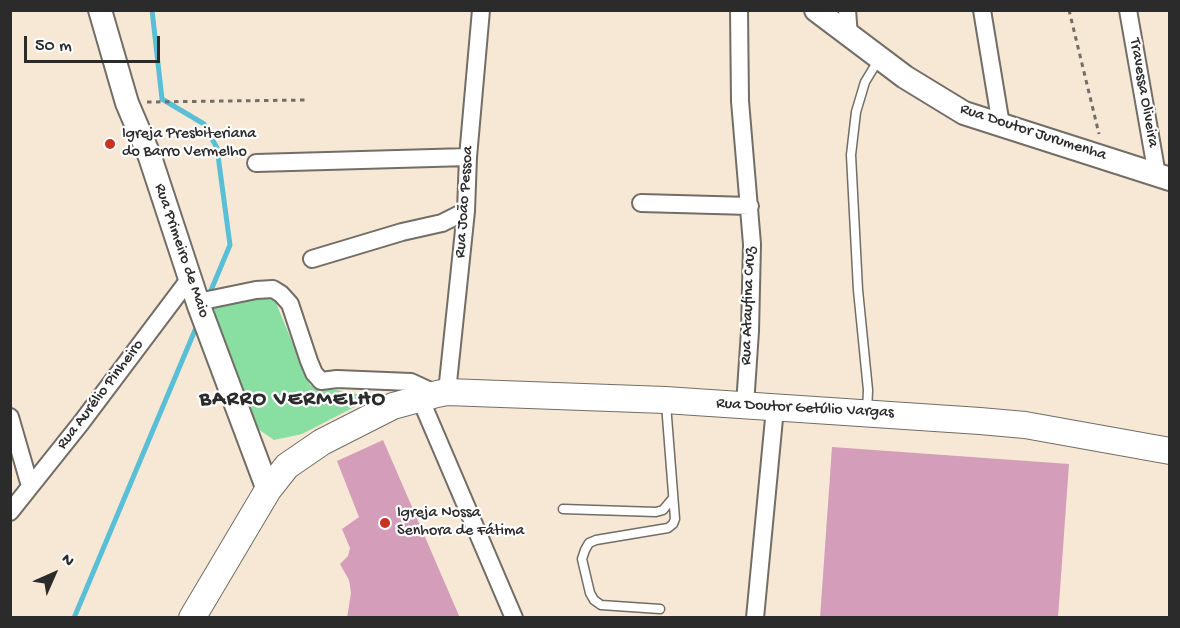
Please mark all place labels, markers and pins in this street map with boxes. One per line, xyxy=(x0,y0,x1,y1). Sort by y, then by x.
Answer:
place label: Igreja Presbiteriana do Barro Vermelho xyxy=(122,125,256,163)
marker: Igreja Presbiteriana do Barro Vermelho xyxy=(103,137,117,151)
place label: Igreja Nossa Senhora de Fátima xyxy=(397,504,524,542)
marker: Igreja Nossa Senhora de Fátima xyxy=(378,516,392,530)

